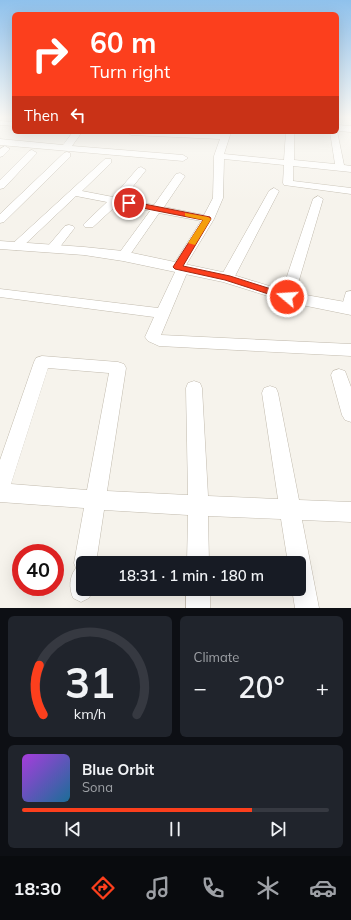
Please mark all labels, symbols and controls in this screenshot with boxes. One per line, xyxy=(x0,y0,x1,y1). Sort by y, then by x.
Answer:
text: 60 m xyxy=(90,25,156,60)
icon: right xyxy=(24,28,76,80)
text: Turn right xyxy=(90,60,170,83)
icon: left xyxy=(67,104,89,126)
text: Then xyxy=(24,106,59,125)
pin xyxy=(112,186,146,220)
icon: arrive xyxy=(118,192,140,214)
position arrow xyxy=(266,276,308,318)
speed limit sign: 40 xyxy=(12,544,64,596)
text: 18:31 · 1 min · 180 m xyxy=(118,566,264,585)
text: Climate xyxy=(194,649,239,665)
text: 31 xyxy=(65,655,115,707)
text: 20° xyxy=(238,668,285,706)
text: − xyxy=(194,674,207,702)
text: + xyxy=(316,674,329,702)
text: km/h xyxy=(74,704,106,722)
text: Blue Orbit xyxy=(82,760,154,779)
text: Sona xyxy=(82,779,113,795)
icon: previous xyxy=(62,818,84,840)
icon: pause xyxy=(164,818,186,840)
icon: next xyxy=(267,818,289,840)
icon: directions xyxy=(89,874,117,902)
icon: music xyxy=(144,874,172,902)
icon: phone xyxy=(199,874,227,902)
icon: climate xyxy=(254,874,282,902)
icon: car xyxy=(309,874,337,902)
text: 18:30 xyxy=(14,877,61,900)

